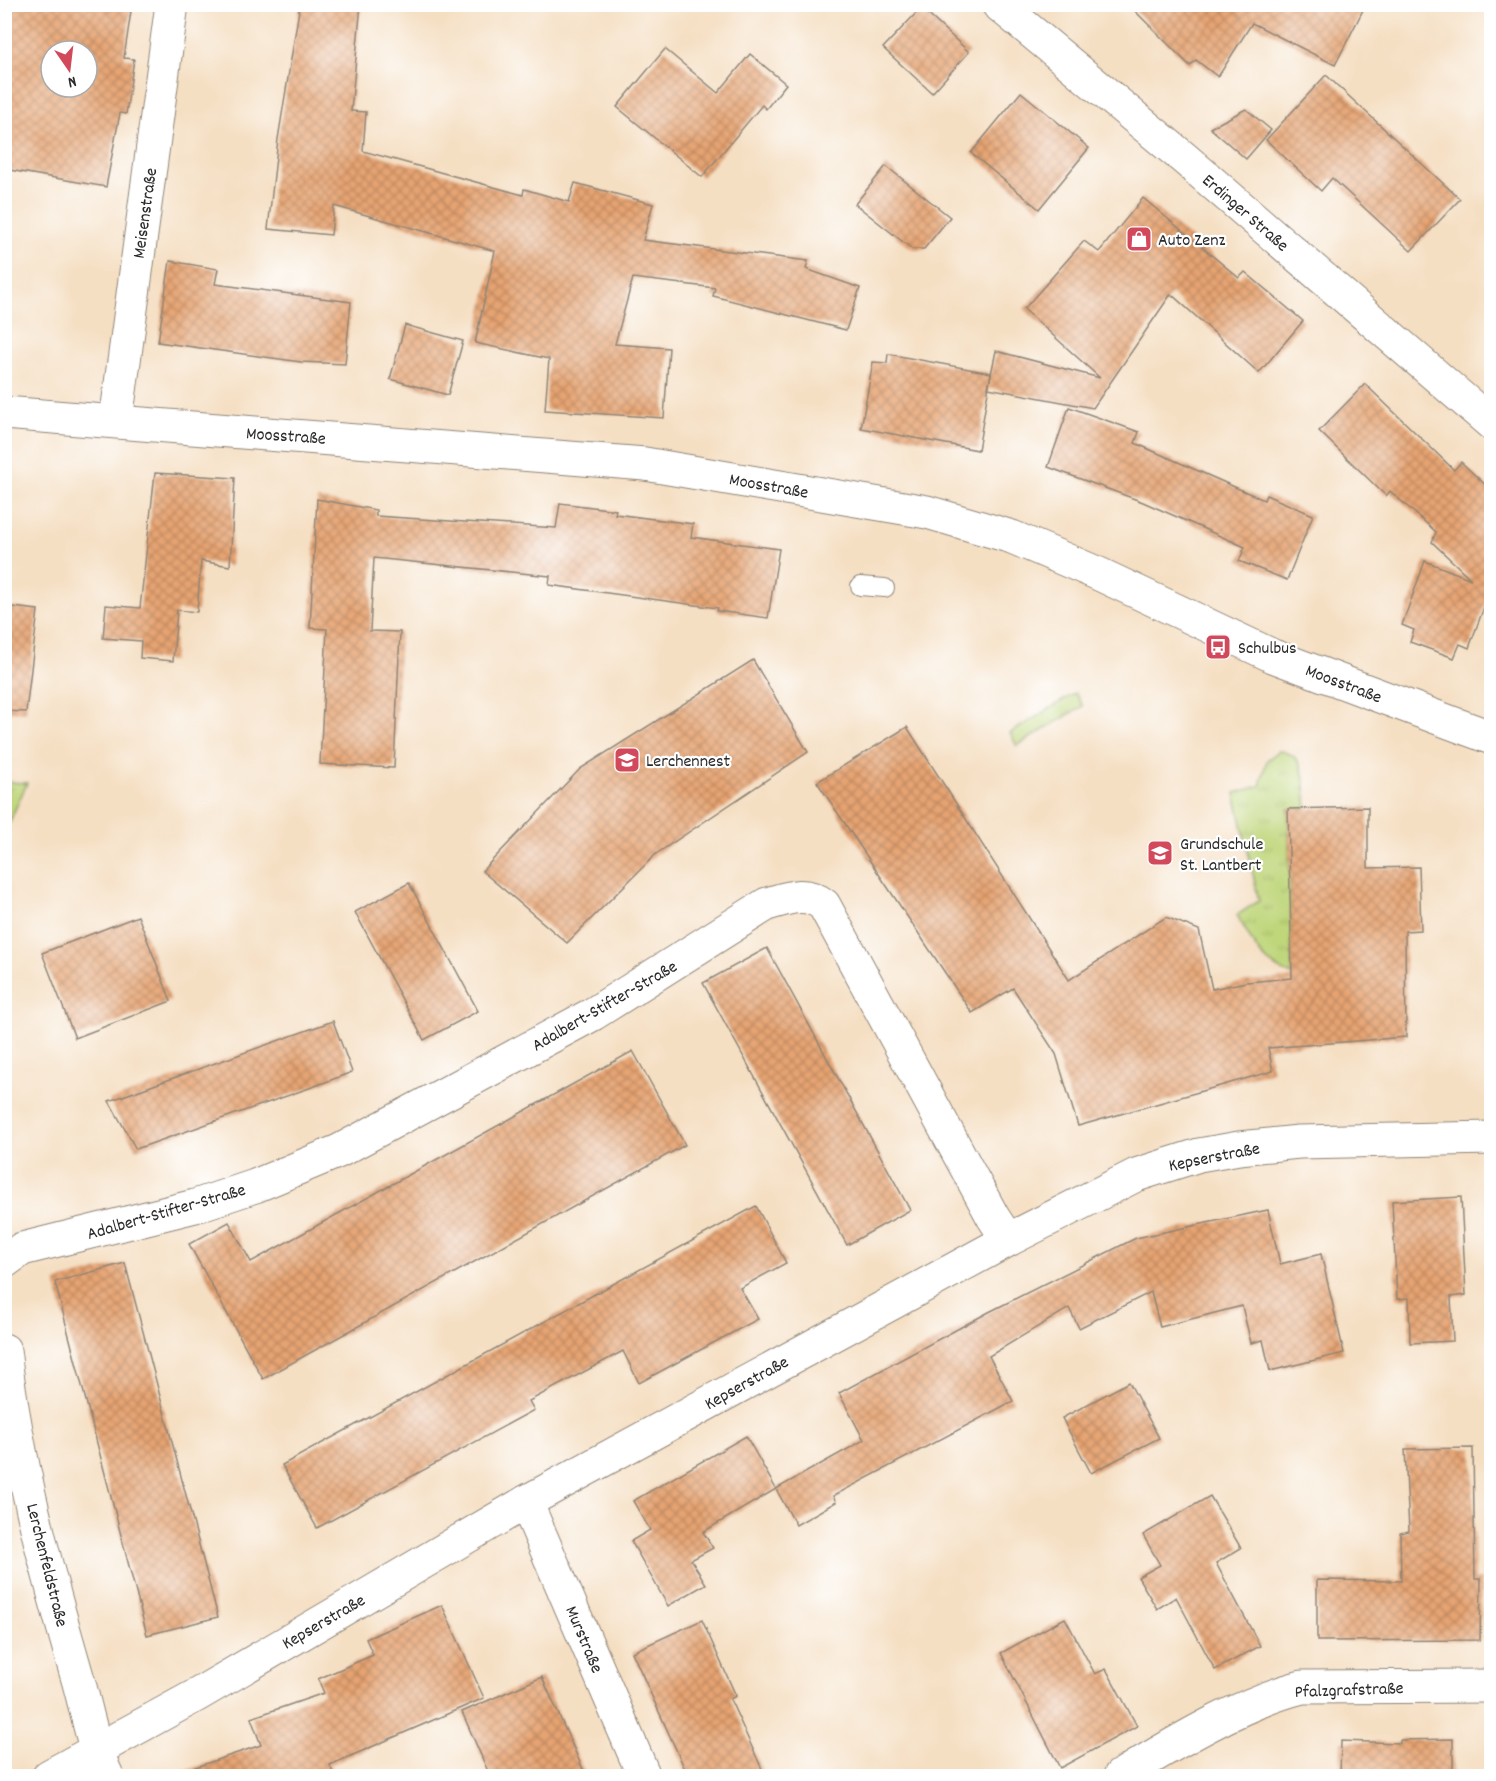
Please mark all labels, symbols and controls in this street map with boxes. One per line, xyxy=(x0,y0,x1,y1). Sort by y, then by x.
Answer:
north arrow xyxy=(39,39,99,99)
text: N xyxy=(65,69,79,93)
street label: Meisenstraße xyxy=(128,166,165,260)
street label: Erdinger Straße xyxy=(1196,169,1293,259)
shop icon: Auto Zenz xyxy=(1124,224,1154,254)
place label: Auto Zenz xyxy=(1158,229,1226,254)
street label: Moosstraße xyxy=(245,422,327,453)
street label: Moosstraße xyxy=(727,468,810,507)
bus stop icon: Schulbus xyxy=(1203,632,1233,662)
place label: Schulbus xyxy=(1238,637,1297,662)
street label: Moosstraße xyxy=(1301,659,1385,711)
school or university icon: Lerchennest xyxy=(612,745,642,775)
place label: Lerchennest xyxy=(646,750,730,775)
place label: Grundschule St. Lantbert xyxy=(1180,833,1263,879)
school or university icon: Grundschule St. Lantbert xyxy=(1145,838,1175,868)
street label: Adalbert-Stifter-Straße xyxy=(528,955,683,1059)
street label: Kepserstraße xyxy=(1167,1137,1262,1180)
street label: Adalbert-Stifter-Straße xyxy=(84,1179,249,1248)
street label: Kepserstraße xyxy=(701,1351,794,1418)
street label: Lerchenfeldstraße xyxy=(18,1501,73,1630)
street label: Kepserstraße xyxy=(278,1589,371,1657)
street label: Murstraße xyxy=(557,1603,608,1678)
street label: Pfalzgrafstraße xyxy=(1294,1677,1404,1706)

